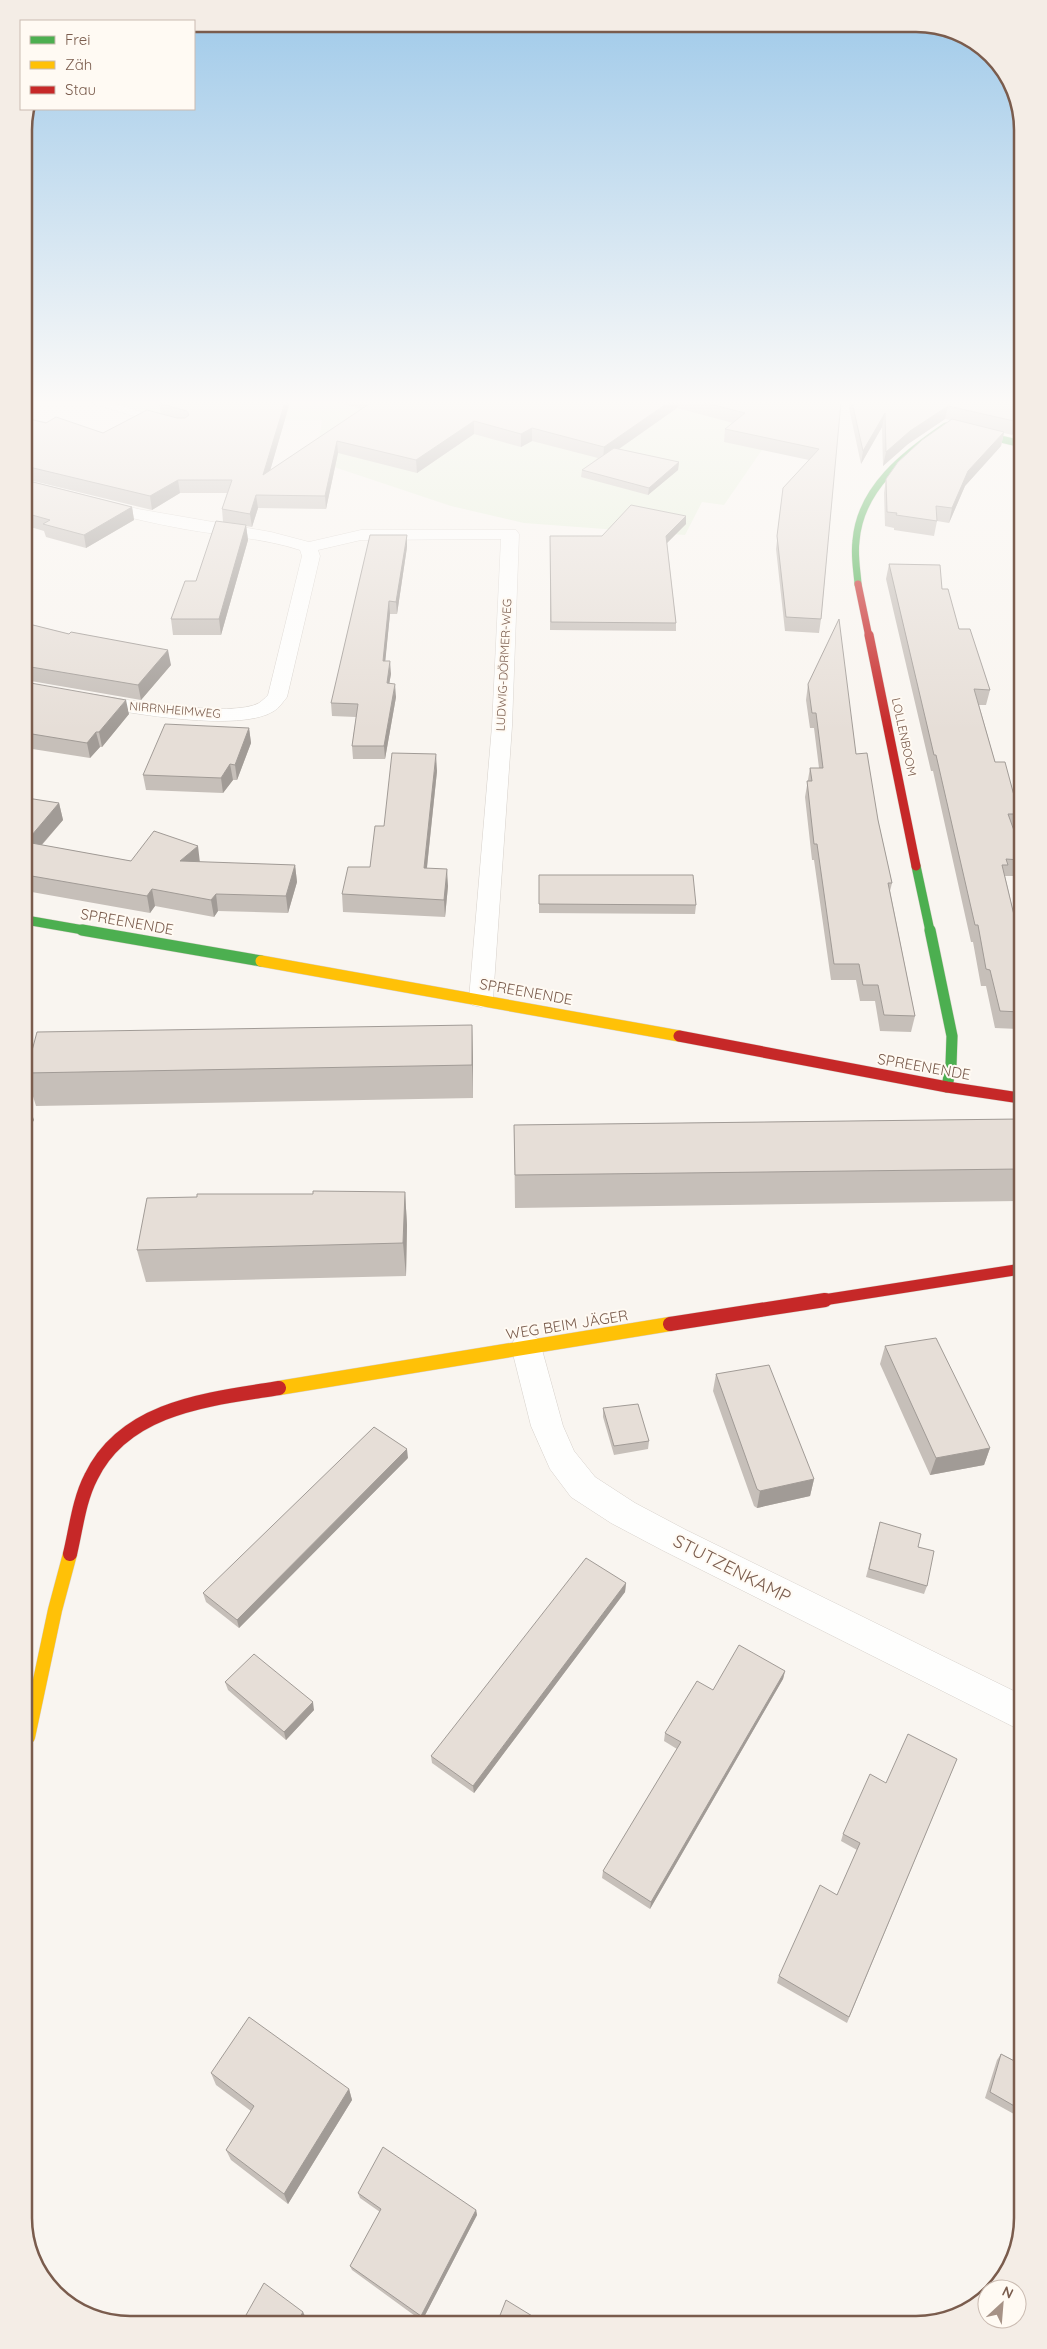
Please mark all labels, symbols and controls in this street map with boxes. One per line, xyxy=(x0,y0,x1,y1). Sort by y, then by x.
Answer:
legend xyxy=(20,20,195,110)
text: Frei xyxy=(65,30,91,49)
text: Zäh xyxy=(65,55,92,74)
text: Stau xyxy=(65,80,96,99)
street label: LUDWIG-DÖRMER-WEG xyxy=(493,598,514,732)
street label: LOLLENBOOM xyxy=(889,696,920,778)
street label: NIRRNHEIMWEG xyxy=(129,698,221,721)
street label: SPREENENDE xyxy=(79,904,175,939)
street label: SPREENENDE xyxy=(478,974,574,1009)
street label: SPREENENDE xyxy=(876,1049,972,1084)
street label: WEG BEIM JÄGER xyxy=(505,1305,629,1344)
street label: STUTZENKAMP xyxy=(670,1529,795,1608)
north arrow xyxy=(977,2279,1027,2329)
text: N xyxy=(999,2282,1016,2303)

